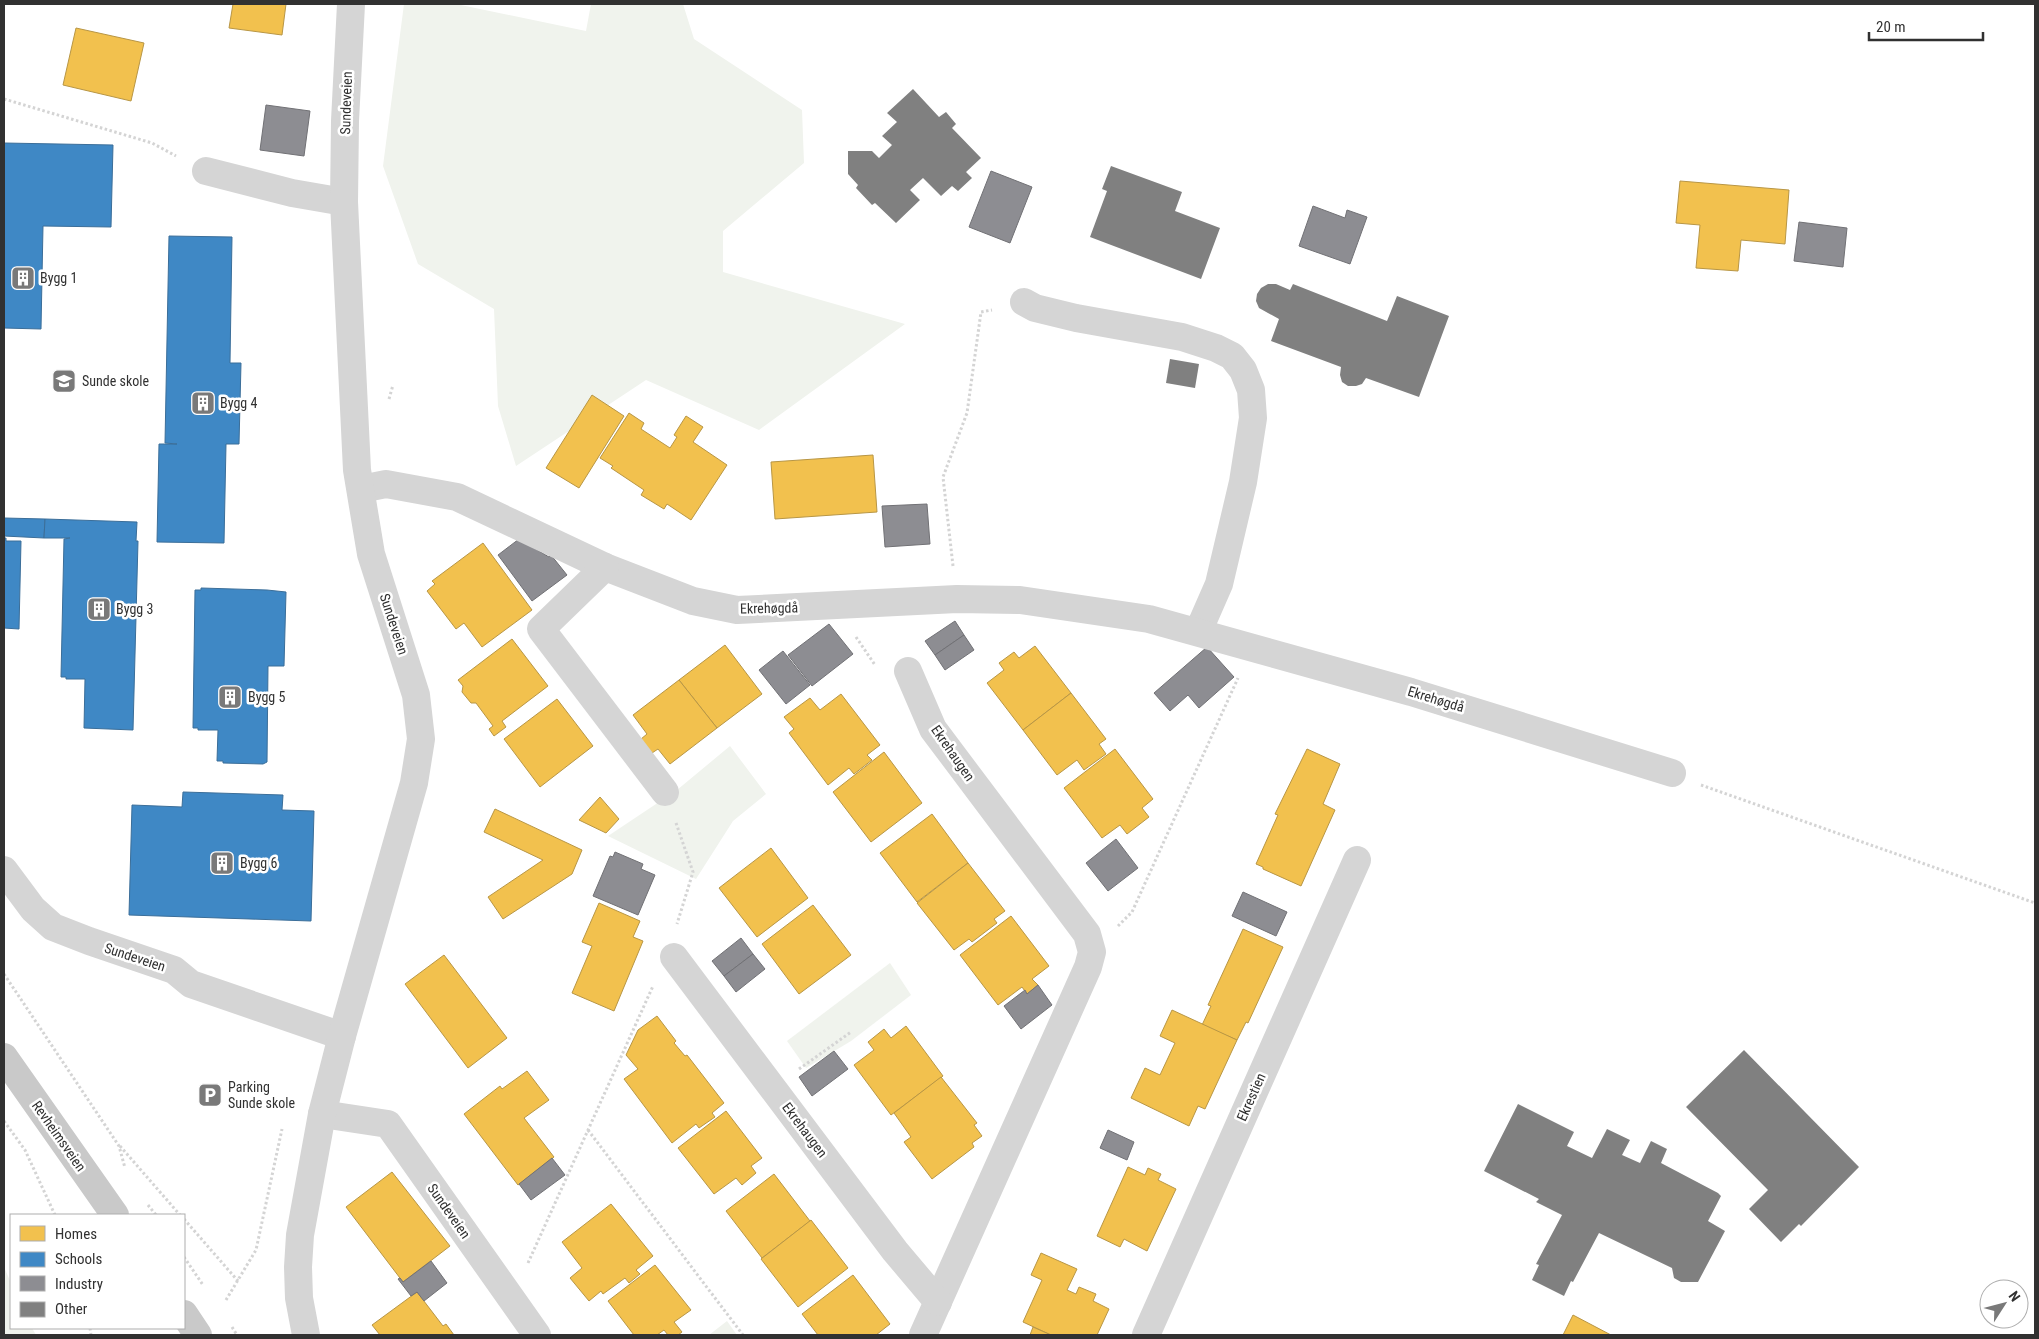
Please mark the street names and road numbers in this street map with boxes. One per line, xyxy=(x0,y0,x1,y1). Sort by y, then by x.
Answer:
street label: Sundeveien xyxy=(337,71,355,135)
street label: Sundeveien xyxy=(377,591,411,657)
street label: Ekrehøgdå xyxy=(740,599,798,617)
street label: Ekrehøgdå xyxy=(1406,683,1466,715)
street label: Ekrehaugen xyxy=(928,722,978,784)
street label: Sundeveien xyxy=(102,940,168,974)
street label: Ekrestien xyxy=(1233,1070,1269,1124)
street label: Revheimsveien xyxy=(29,1098,89,1174)
street label: Ekrehaugen xyxy=(779,1099,831,1161)
street label: Sundeveien xyxy=(424,1181,474,1241)

